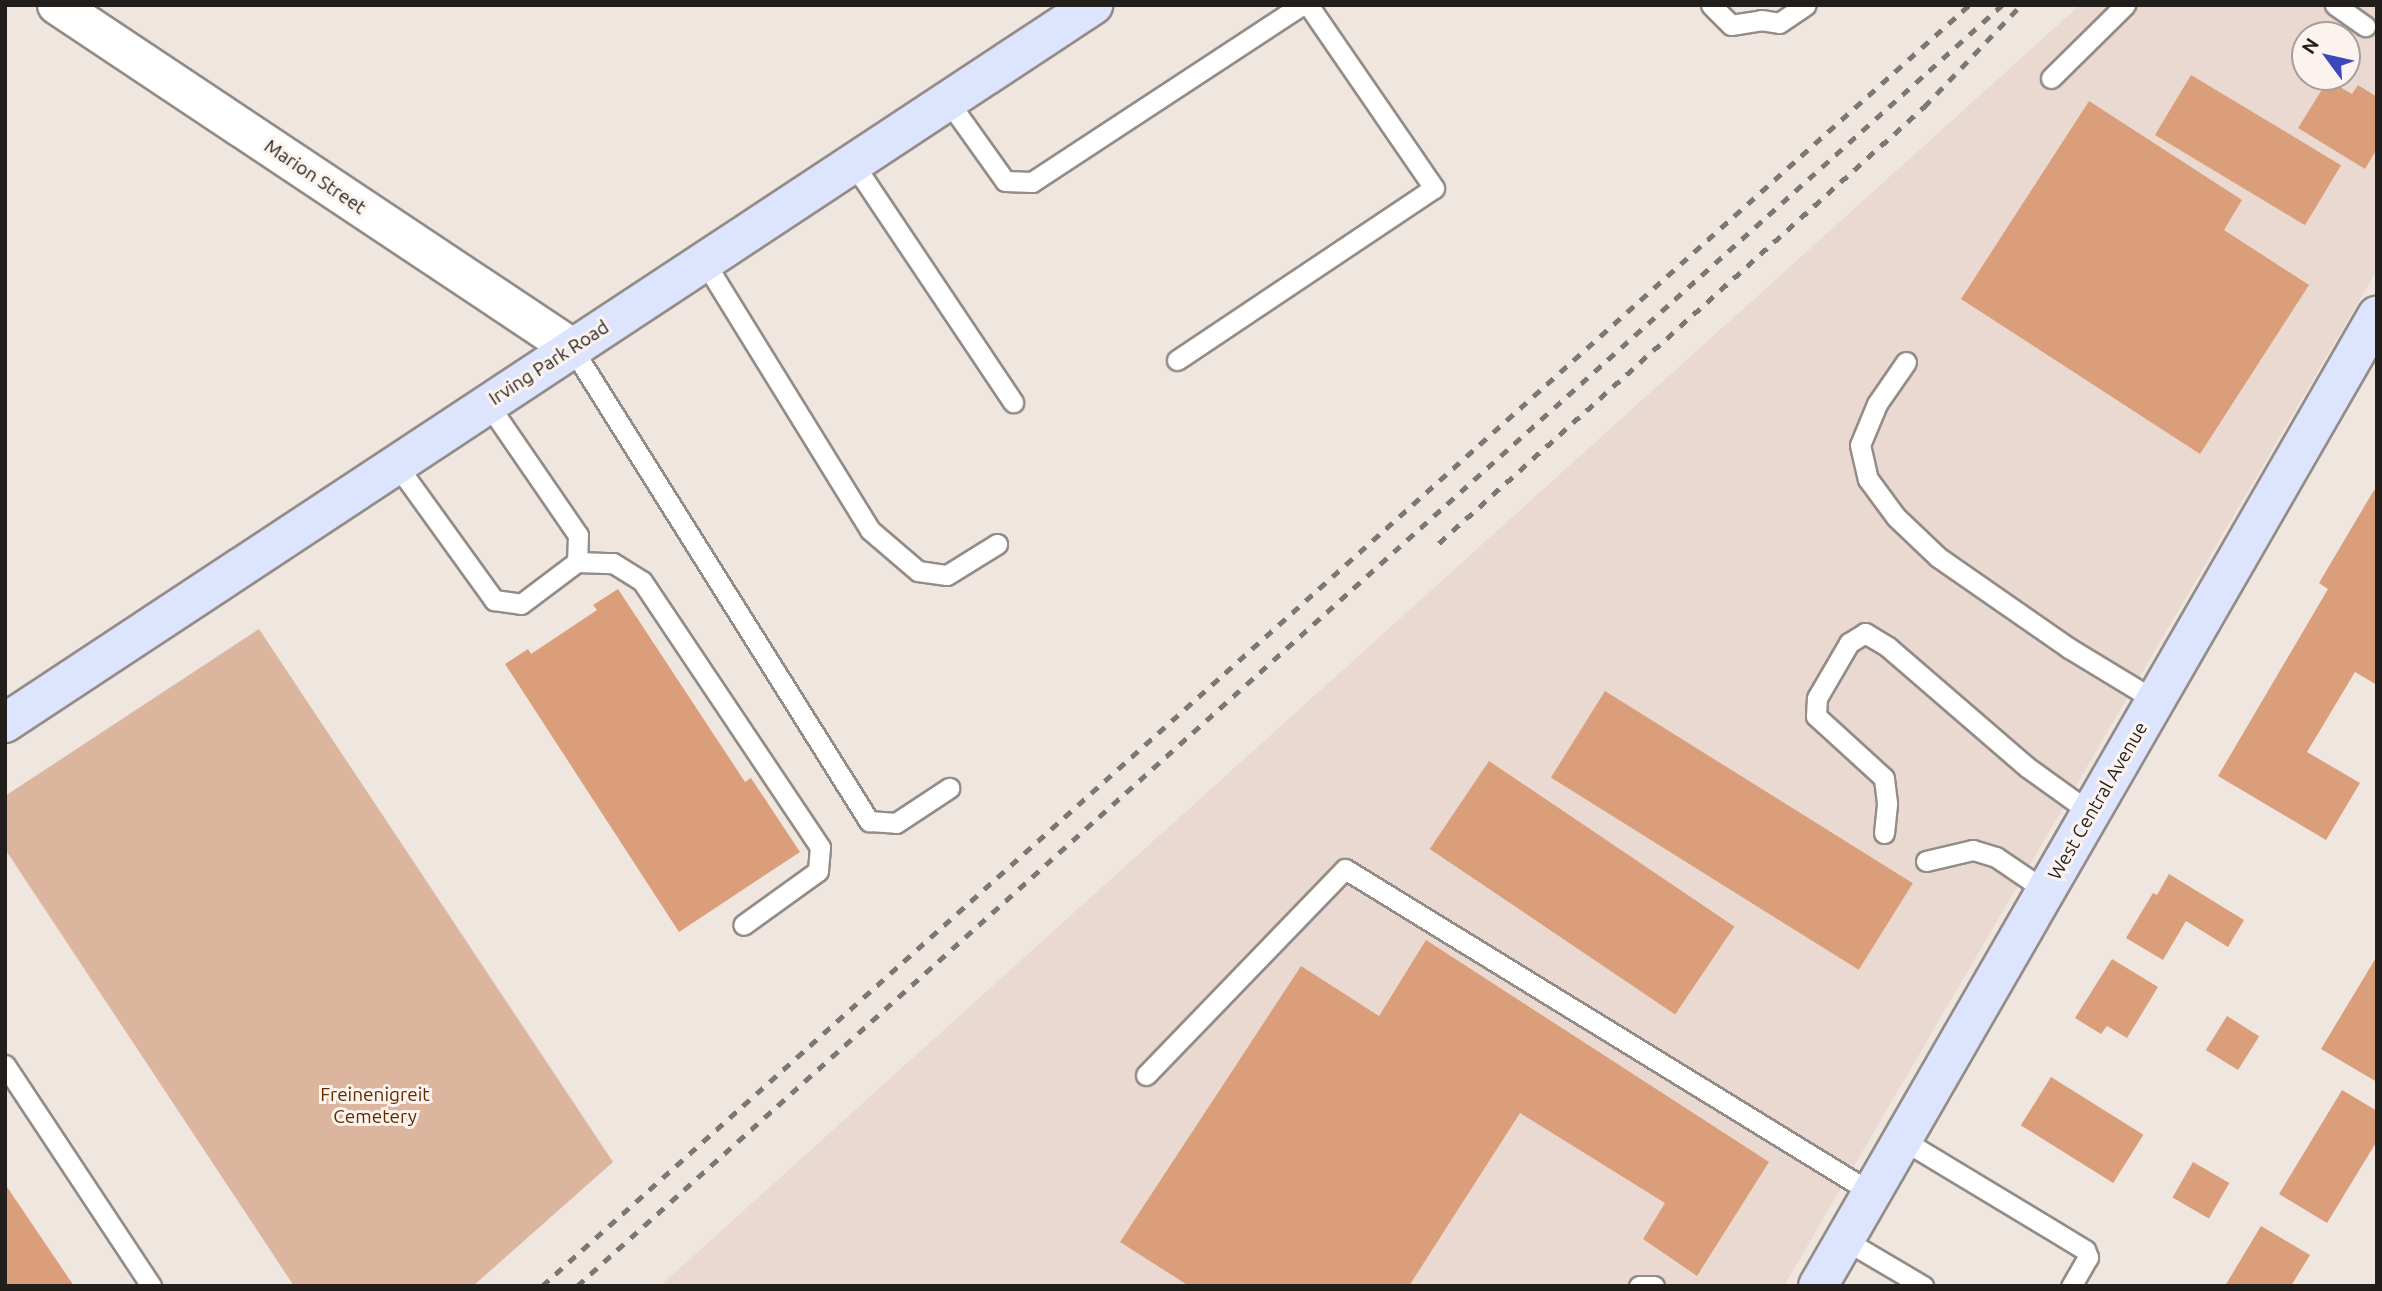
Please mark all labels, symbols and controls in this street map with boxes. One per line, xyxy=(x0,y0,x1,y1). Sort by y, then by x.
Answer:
north arrow xyxy=(2291,21,2361,91)
text: N xyxy=(2297,34,2323,58)
street label: Marion Street xyxy=(260,135,370,219)
street label: Irving Park Road xyxy=(485,316,613,410)
street label: West Central Avenue xyxy=(2043,718,2153,884)
park label: Freinenigreit Cemetery xyxy=(320,1084,430,1128)

